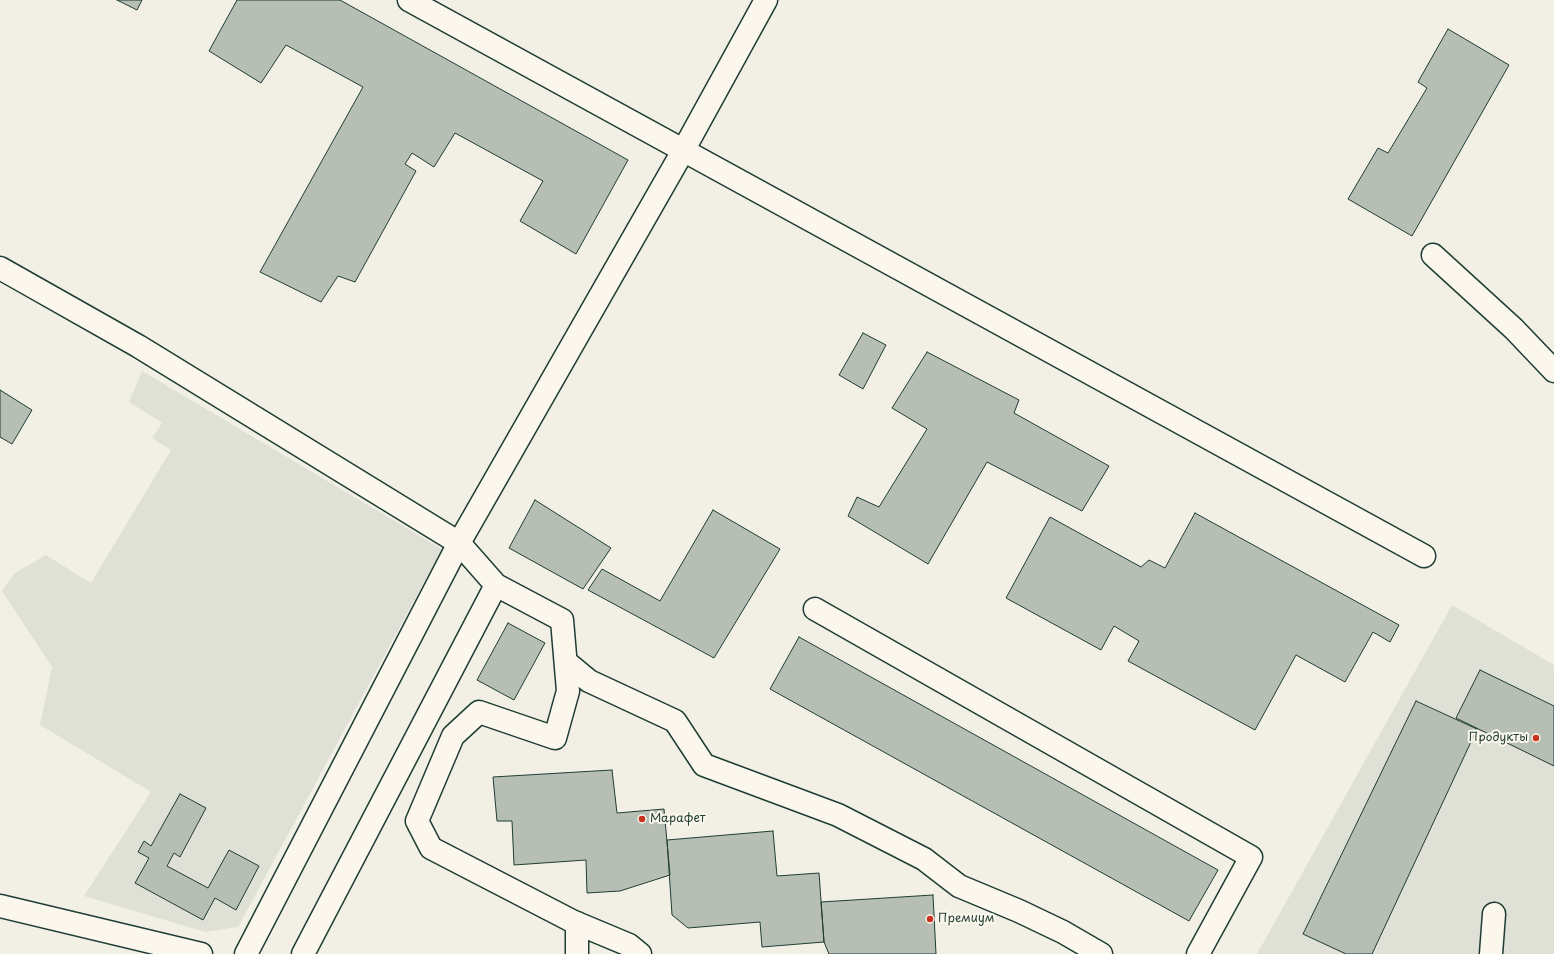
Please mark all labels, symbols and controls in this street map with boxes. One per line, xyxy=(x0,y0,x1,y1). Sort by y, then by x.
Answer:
place label: Продукты xyxy=(1469,731,1528,745)
marker: Продукты xyxy=(1531,733,1541,743)
place label: Марафет xyxy=(650,812,706,826)
marker: Марафет xyxy=(637,814,647,824)
place label: Премиум xyxy=(938,912,994,926)
marker: Премиум xyxy=(925,914,935,924)

